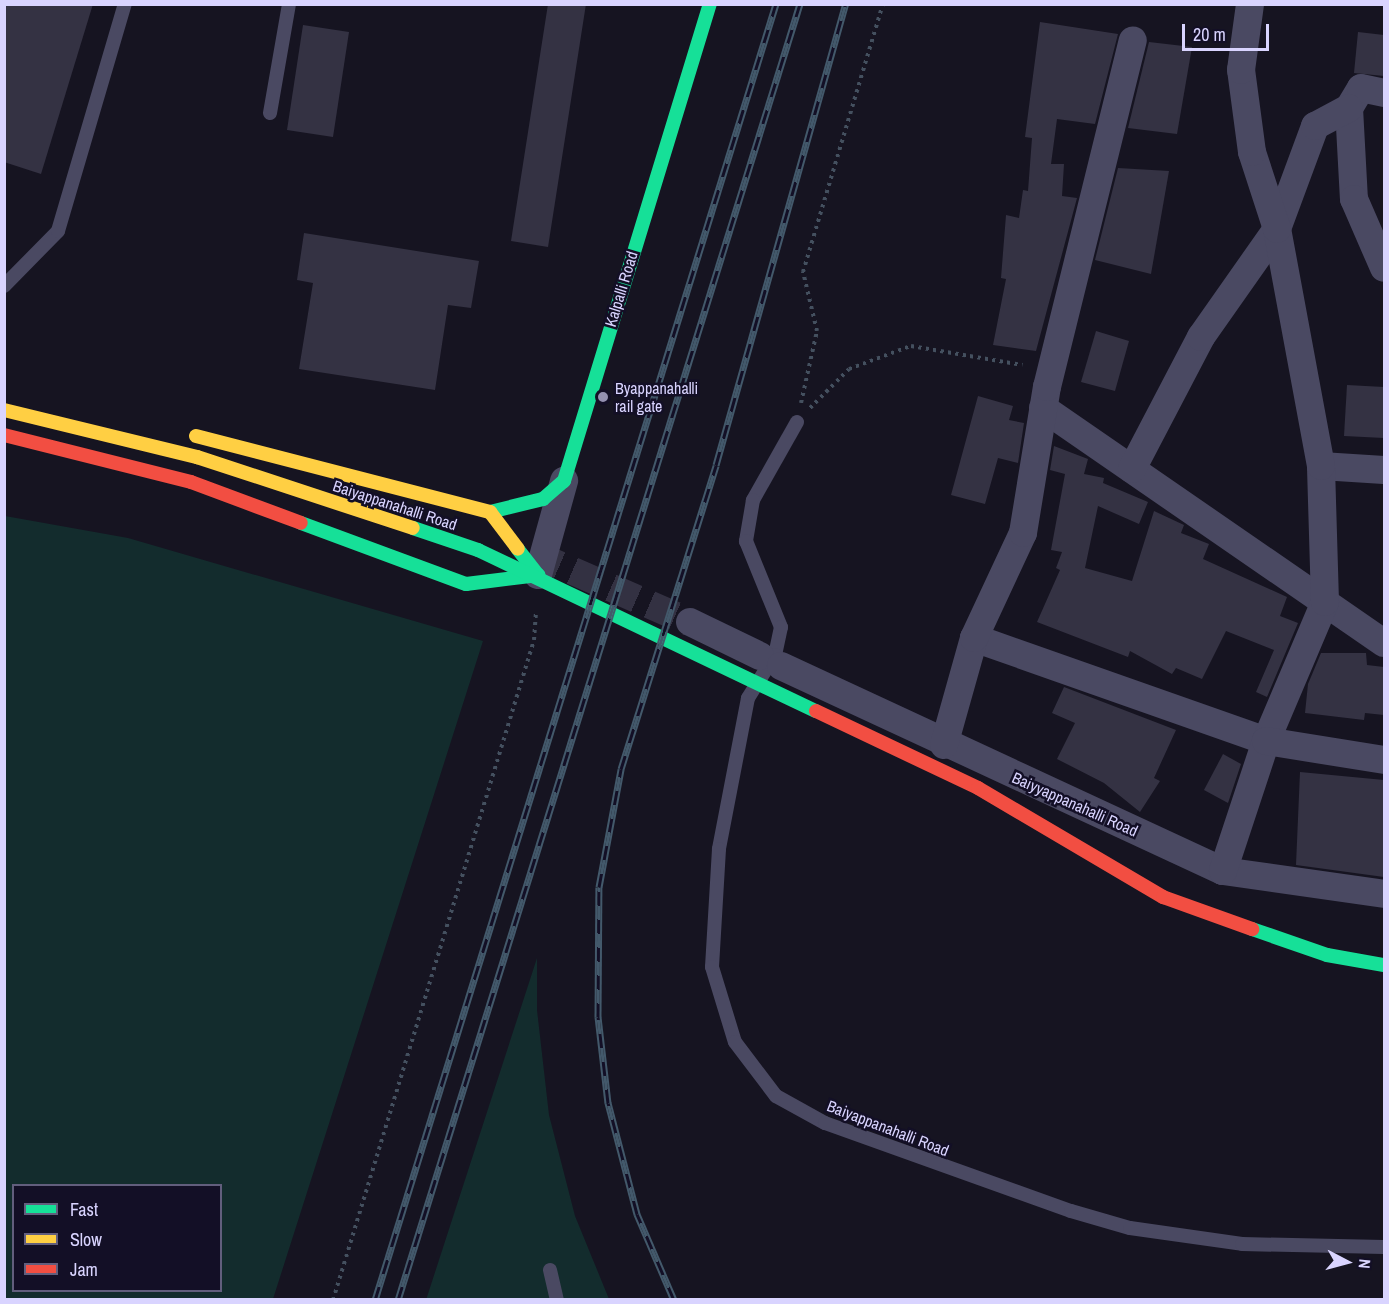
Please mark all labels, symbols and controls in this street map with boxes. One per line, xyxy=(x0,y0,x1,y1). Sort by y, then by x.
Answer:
scale bar xyxy=(1185,12,1272,50)
text: 20 m xyxy=(1193,22,1226,47)
street label: Kalpalli Road xyxy=(600,249,642,329)
place label: Byappanahalli rail gate xyxy=(615,378,698,416)
marker: Byappanahalli rail gate xyxy=(596,390,610,404)
street label: Baiyappanahalli Road xyxy=(331,476,459,534)
street label: Baiyyappanahalli Road xyxy=(1009,768,1141,840)
street label: Baiyappanahalli Road xyxy=(824,1096,952,1160)
legend xyxy=(12,1184,222,1292)
text: Fast xyxy=(70,1197,98,1222)
text: Slow xyxy=(70,1227,102,1252)
north arrow xyxy=(1317,1232,1377,1292)
text: Jam xyxy=(70,1257,98,1282)
text: N xyxy=(1353,1258,1376,1270)

